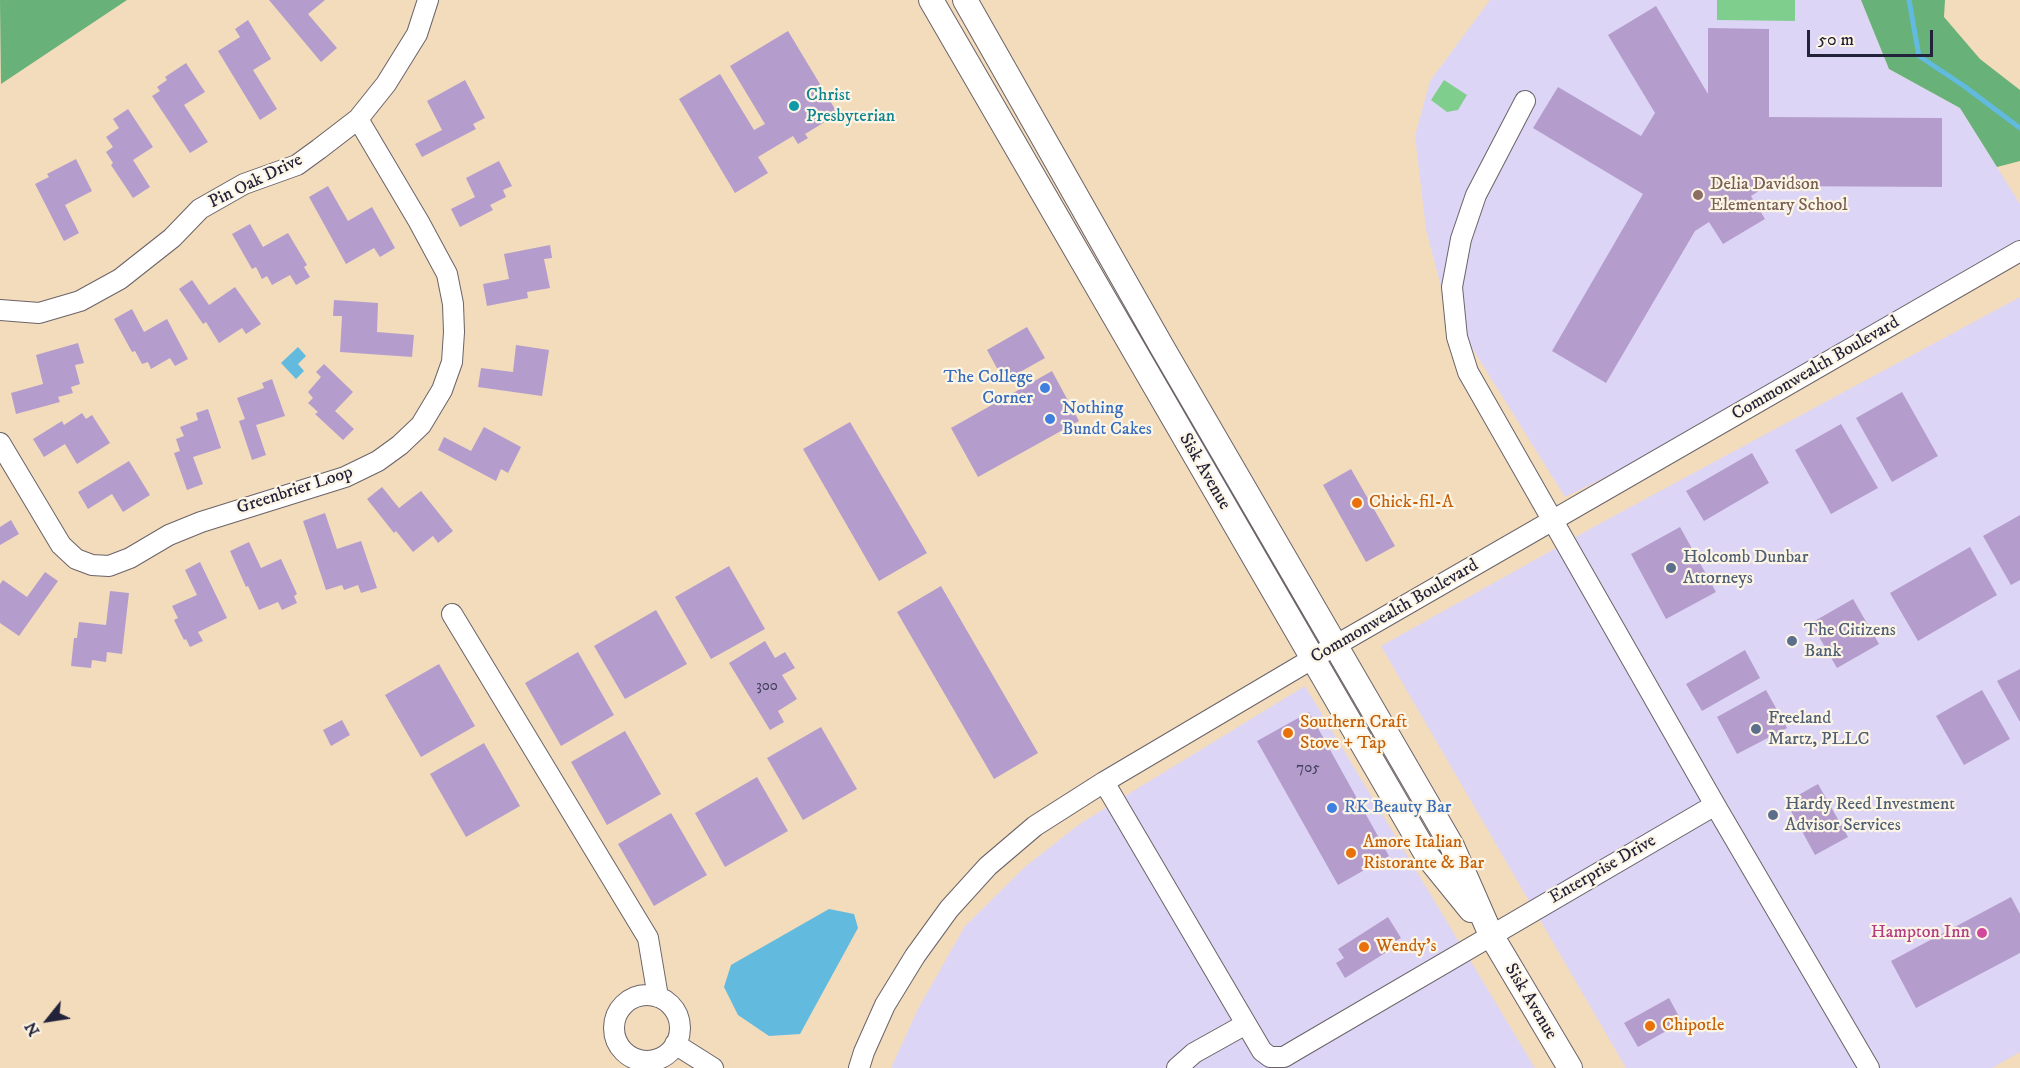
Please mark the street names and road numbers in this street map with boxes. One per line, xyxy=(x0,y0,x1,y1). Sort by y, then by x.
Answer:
street label: Pin Oak Drive xyxy=(206,150,306,214)
street label: Commonwealth Boulevard xyxy=(1728,312,1904,426)
street label: Sisk Avenue xyxy=(1173,430,1235,514)
street label: Greenbrier Loop xyxy=(234,462,356,520)
street label: Commonwealth Boulevard xyxy=(1307,555,1483,669)
street label: Enterprise Drive xyxy=(1546,831,1660,909)
street label: Sisk Avenue xyxy=(1499,960,1561,1044)

